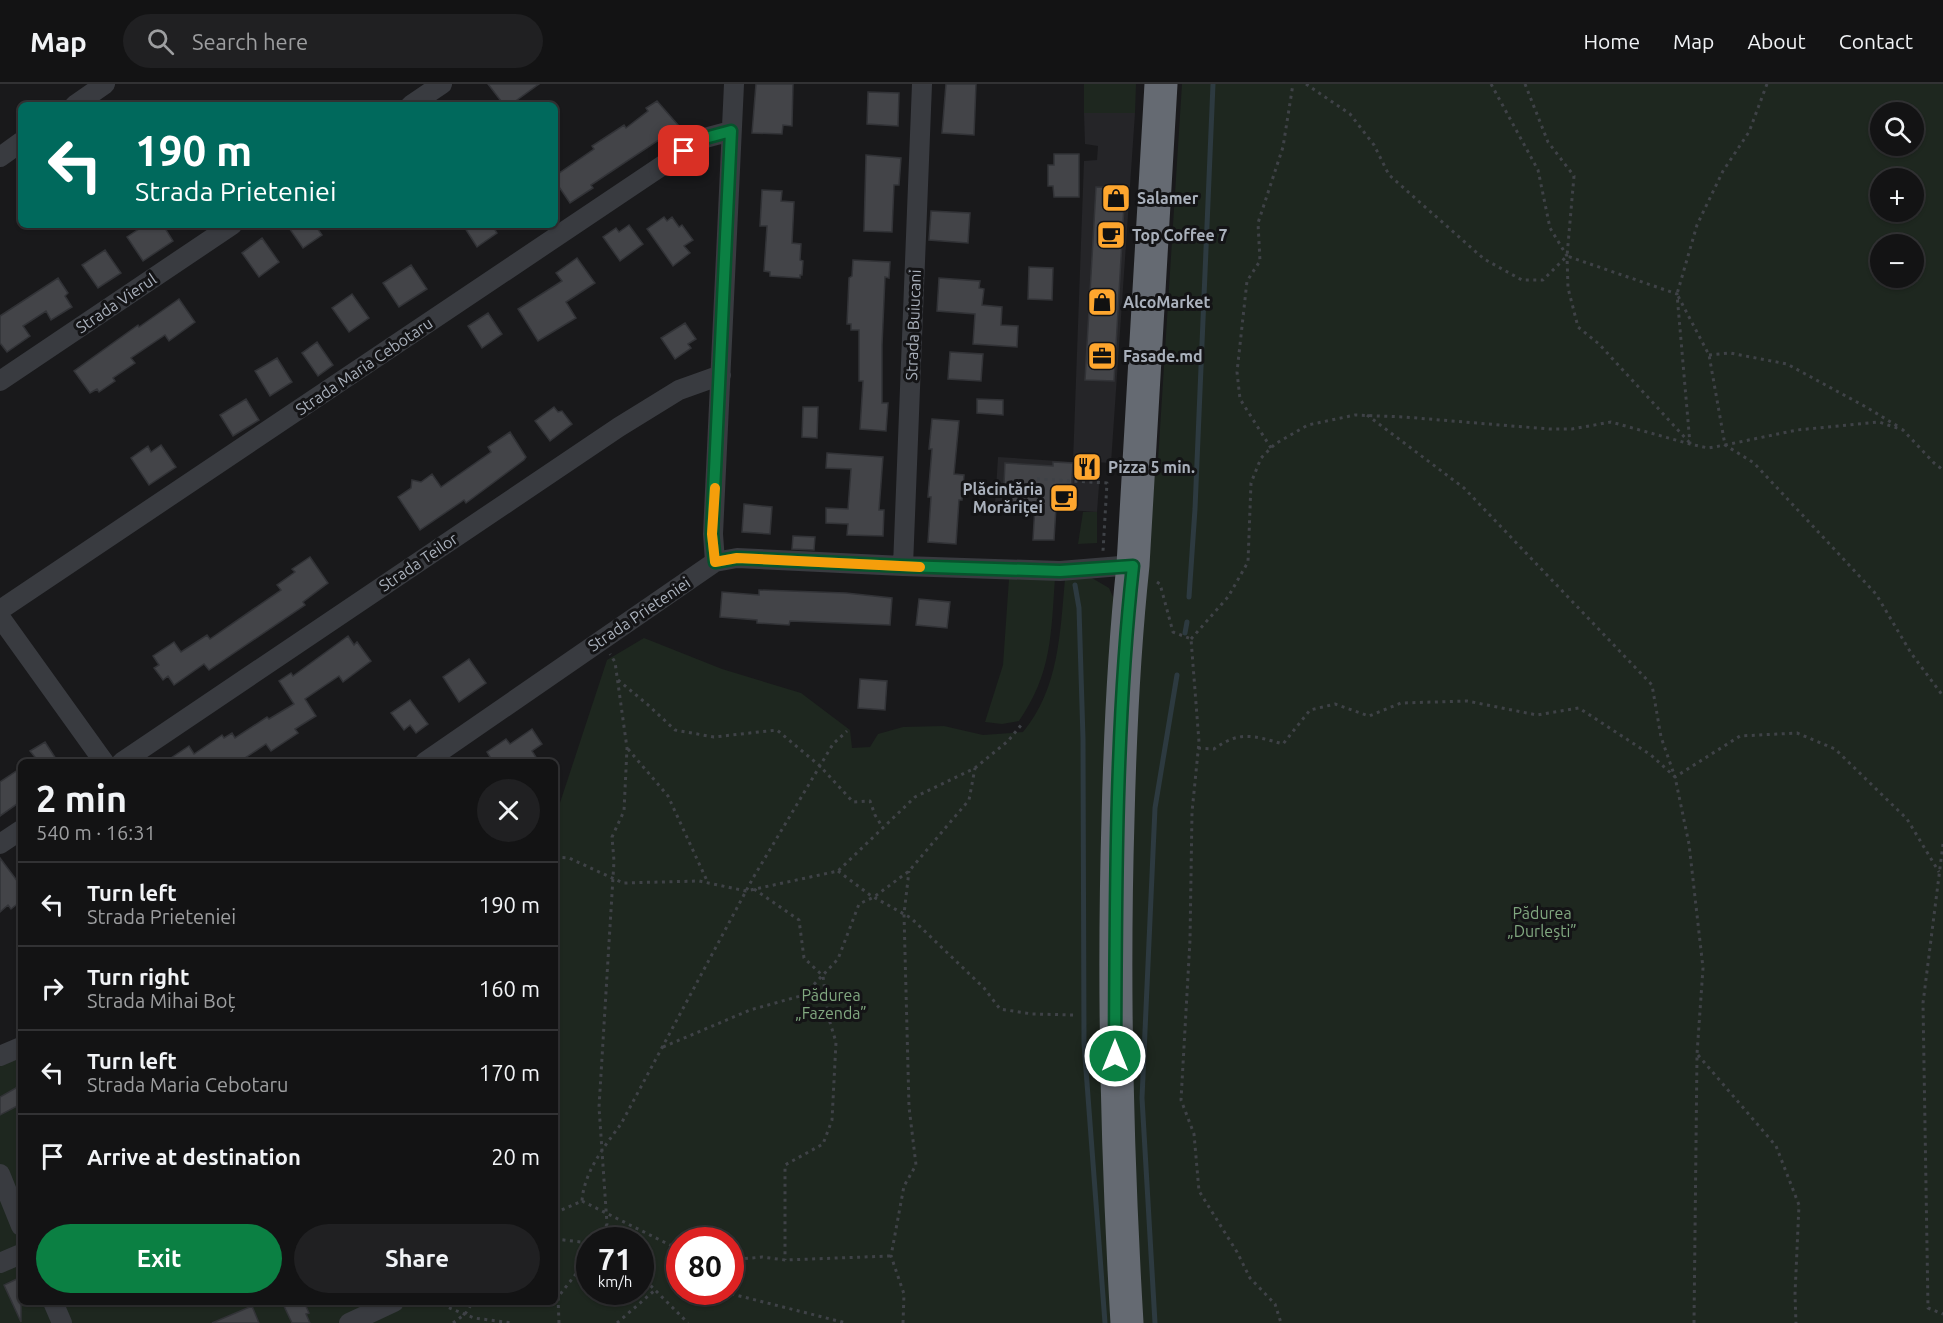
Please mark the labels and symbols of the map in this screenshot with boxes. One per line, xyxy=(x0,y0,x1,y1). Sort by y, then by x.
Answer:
pin xyxy=(658,125,709,176)
shop icon: Salamer xyxy=(1100,182,1132,214)
place label: Salamer xyxy=(1137,189,1199,207)
cafe icon: Top Coffee 7 xyxy=(1095,219,1127,251)
place label: Top Coffee 7 xyxy=(1132,226,1228,244)
street label: Strada Buiucani xyxy=(902,269,924,381)
street label: Strada Vierul xyxy=(72,270,160,336)
shop icon: AlcoMarket xyxy=(1086,286,1118,318)
place label: AlcoMarket xyxy=(1123,293,1210,311)
street label: Strada Maria Cebotaru xyxy=(292,313,436,419)
office icon: Fasade.md xyxy=(1086,340,1118,372)
place label: Fasade.md xyxy=(1123,347,1203,365)
restaurant icon: Pizza 5 min. xyxy=(1071,451,1103,483)
place label: Pizza 5 min. xyxy=(1108,458,1195,476)
place label: Plăcintăria Morăriței xyxy=(962,480,1043,517)
cafe icon: Plăcintăria Morăriței xyxy=(1048,482,1080,514)
street label: Strada Teilor xyxy=(375,529,461,595)
street label: Strada Prieteniei xyxy=(584,573,694,655)
park label: Pădurea „Durlești” xyxy=(1507,904,1577,940)
park label: Pădurea „Fazenda” xyxy=(795,986,867,1022)
position arrow xyxy=(1083,1024,1147,1088)
speed limit sign: 80 xyxy=(666,1227,744,1305)

